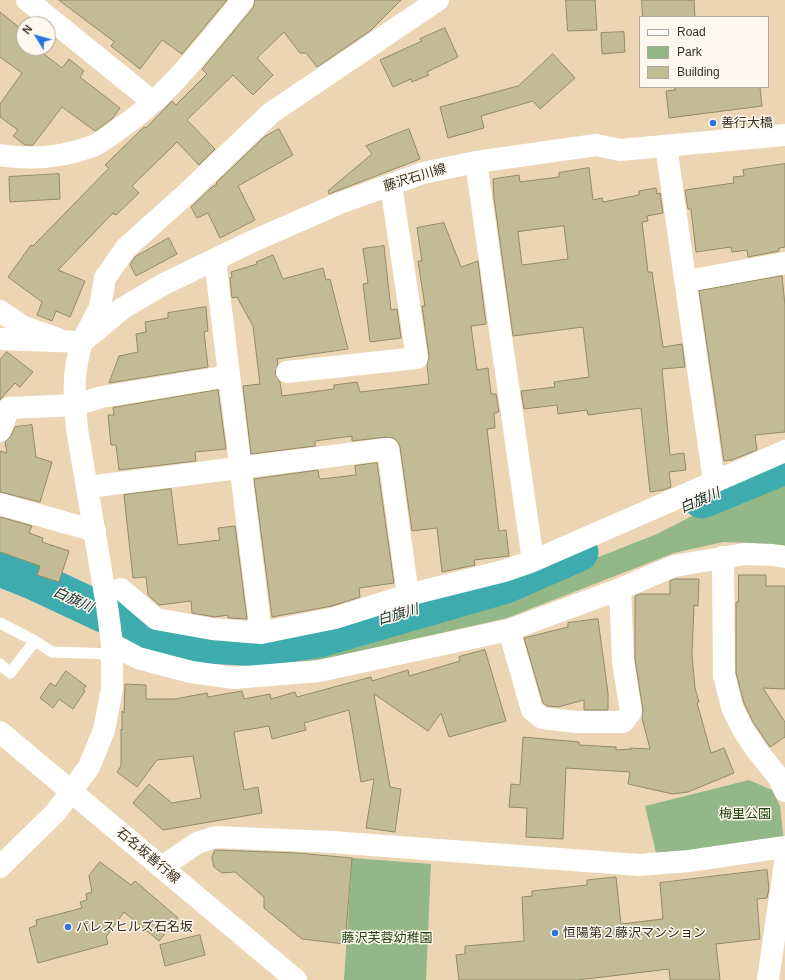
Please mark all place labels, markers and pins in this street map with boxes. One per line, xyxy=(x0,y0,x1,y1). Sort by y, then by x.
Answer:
place label: 善行大橋 xyxy=(721,115,773,131)
marker: 善行大橋 xyxy=(708,118,718,128)
place label: パレスヒルズ石名坂 xyxy=(76,919,193,935)
marker: パレスヒルズ石名坂 xyxy=(63,922,73,932)
place label: 恒陽第２藤沢マンション xyxy=(563,925,706,941)
marker: 恒陽第２藤沢マンション xyxy=(550,928,560,938)

